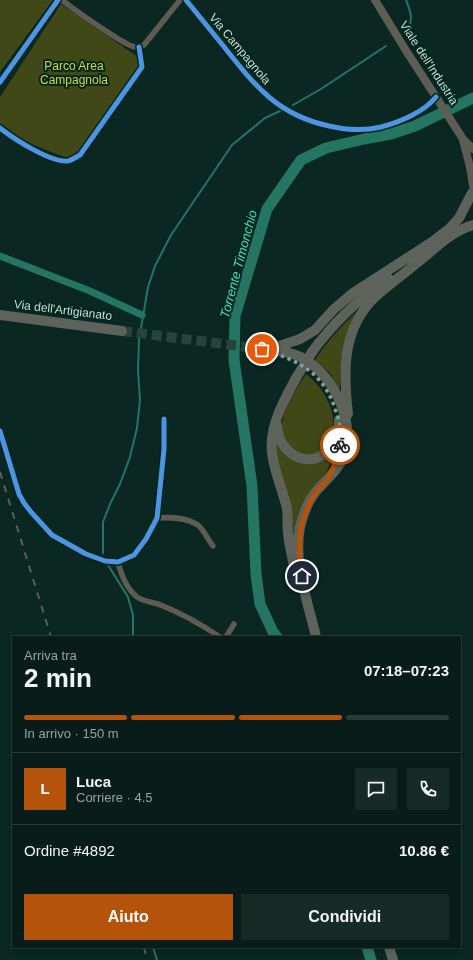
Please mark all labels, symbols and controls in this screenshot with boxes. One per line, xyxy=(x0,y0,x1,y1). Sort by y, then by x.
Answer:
street label: Via Campagnola xyxy=(206,11,274,88)
street label: Viale dell'Industria xyxy=(397,19,461,108)
park label: Parco Area Campagnola xyxy=(40,59,108,87)
water label: Torrente Timonchio xyxy=(217,208,260,320)
street label: Via dell'Artigianato xyxy=(13,297,113,323)
pin xyxy=(245,332,279,366)
icon: bag xyxy=(251,338,273,360)
courier xyxy=(320,425,360,465)
icon: bike xyxy=(329,434,351,456)
pin xyxy=(285,559,319,593)
icon: home xyxy=(291,565,313,587)
text: Arriva tra xyxy=(24,648,77,663)
text: 07:18–07:23 xyxy=(364,662,449,679)
text: 2 min xyxy=(24,663,92,693)
text: In arrivo · 150 m xyxy=(24,726,119,741)
button: chat xyxy=(355,768,397,810)
button: phone xyxy=(407,768,449,810)
text: Luca xyxy=(76,773,111,790)
text: L xyxy=(40,780,50,797)
text: Corriere · 4.5 xyxy=(76,790,153,805)
text: Ordine #4892 xyxy=(24,842,115,859)
text: 10.86 € xyxy=(399,842,449,859)
button: Aiuto xyxy=(24,894,233,940)
button: Condividi xyxy=(241,894,449,940)

